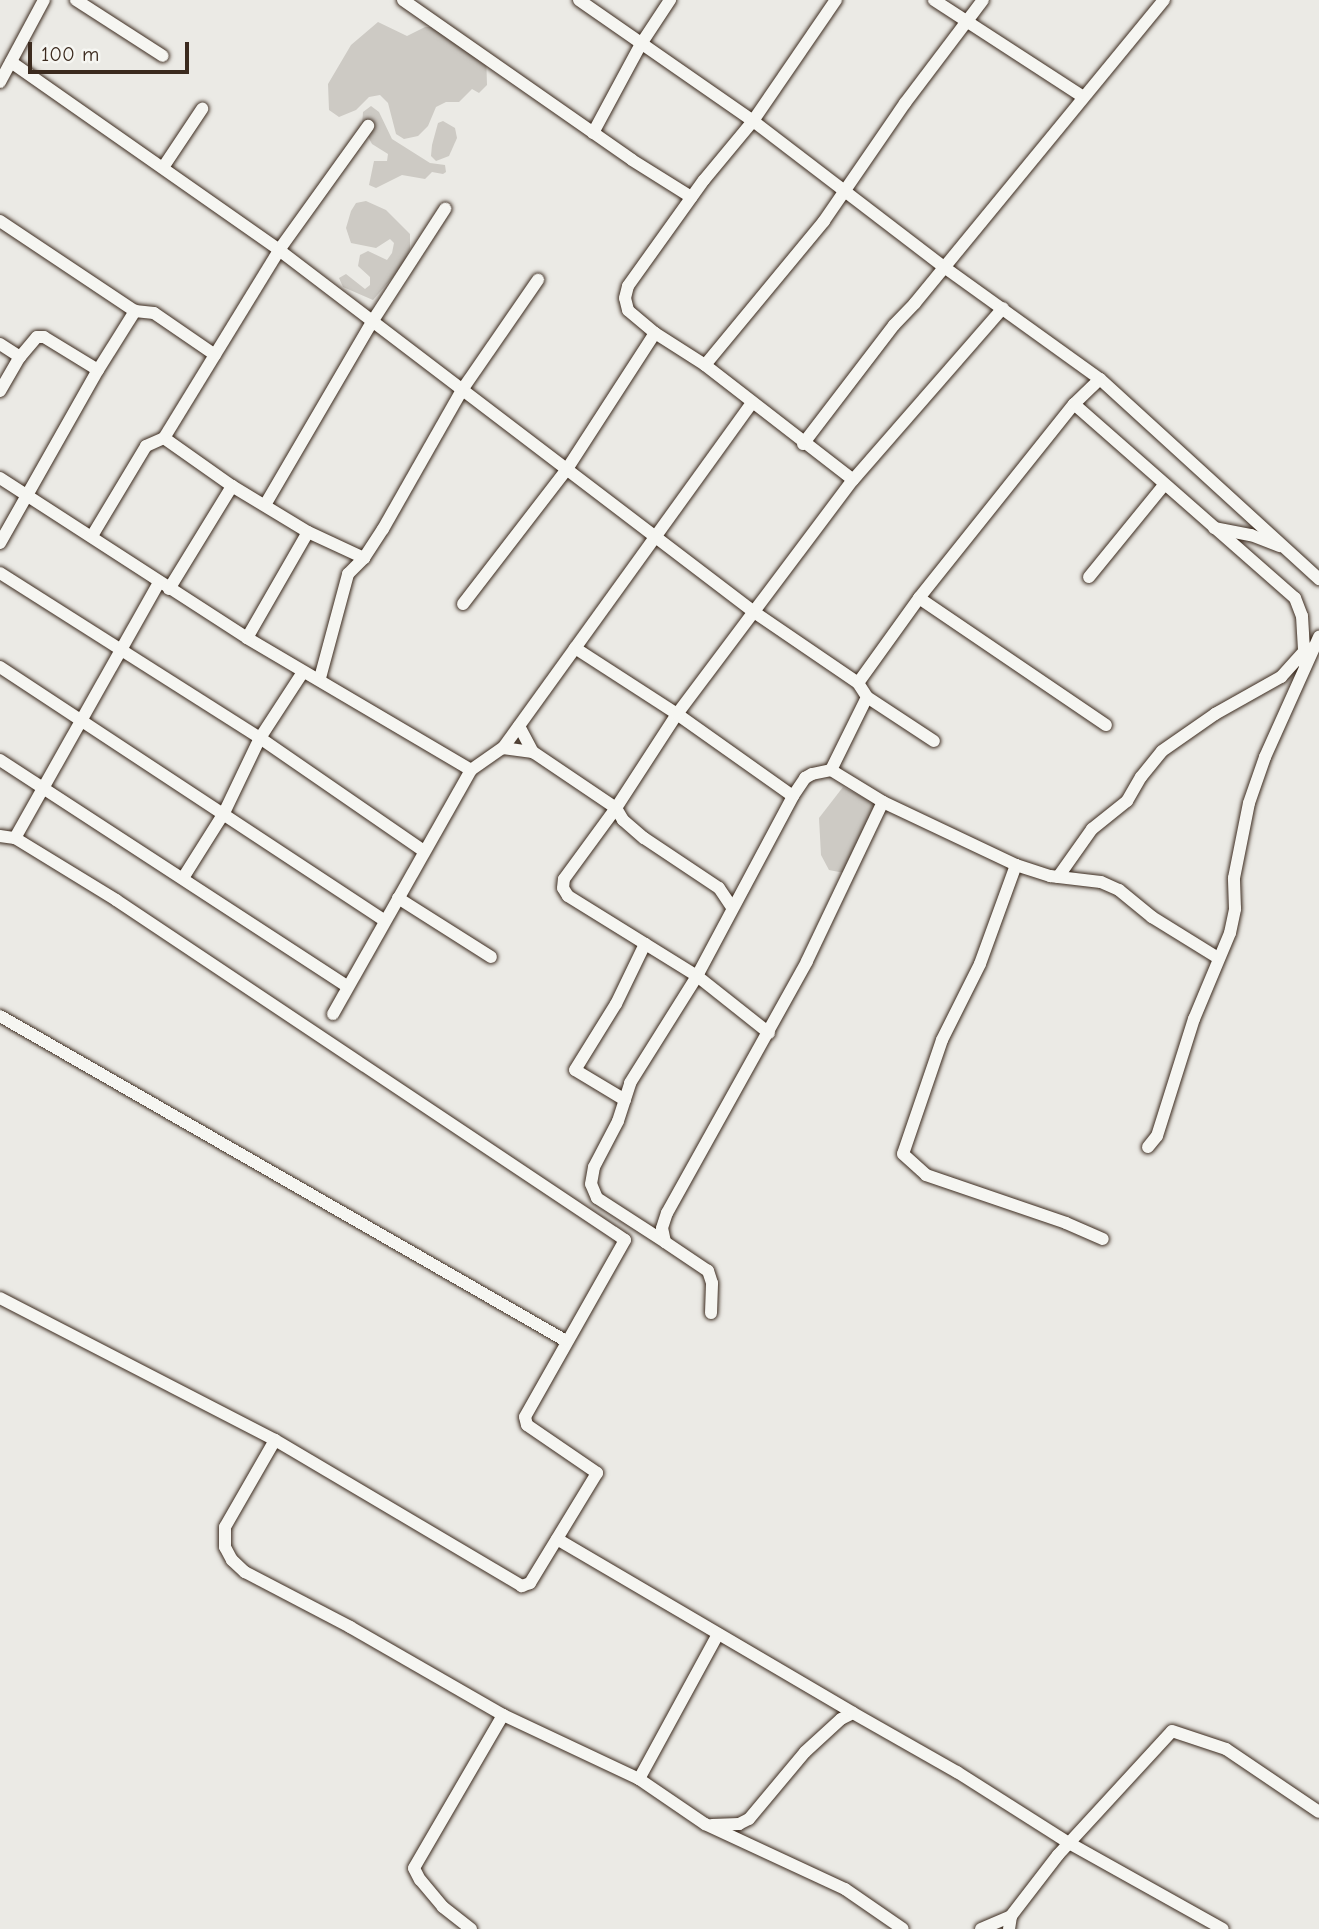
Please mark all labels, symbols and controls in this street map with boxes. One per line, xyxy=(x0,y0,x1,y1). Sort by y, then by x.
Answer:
scale bar xyxy=(32,28,192,72)
text: 100 m xyxy=(41,42,99,66)

